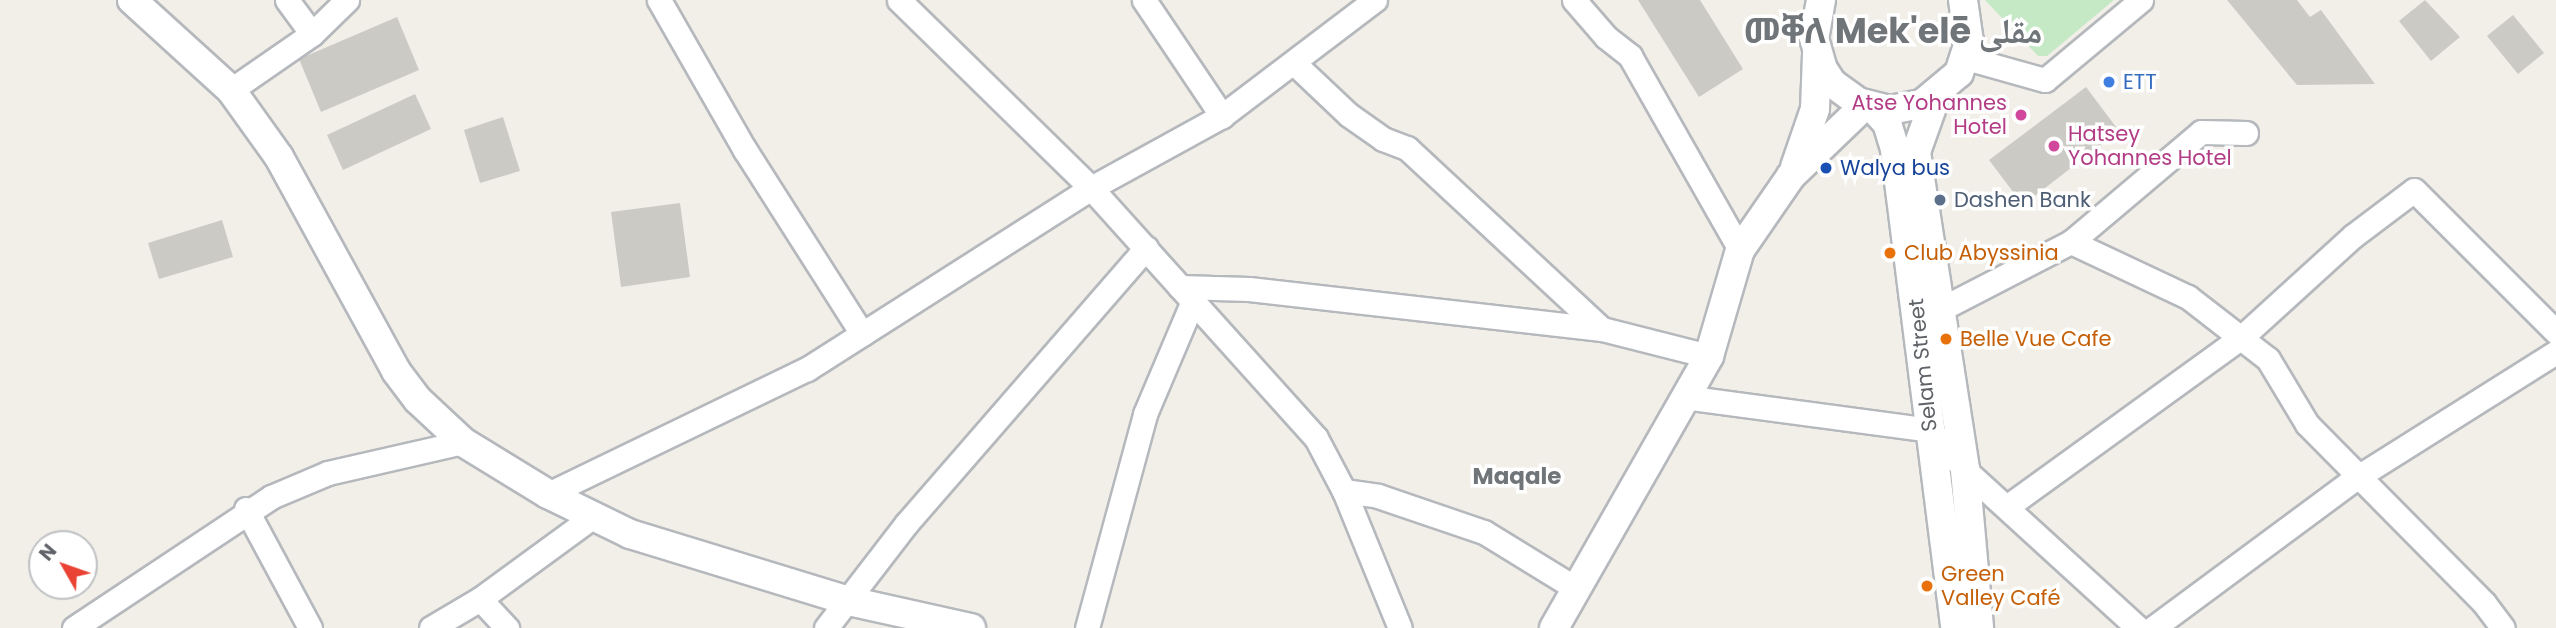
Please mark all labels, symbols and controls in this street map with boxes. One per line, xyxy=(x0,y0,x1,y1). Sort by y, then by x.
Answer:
district label: መቐለ Mek'elē مقلى xyxy=(1744,10,2042,52)
place label: ETT xyxy=(2123,69,2156,95)
marker: ETT xyxy=(2101,74,2117,90)
place label: Atse Yohannes Hotel xyxy=(1851,90,2007,140)
marker: Atse Yohannes Hotel xyxy=(2013,107,2029,123)
place label: Hatsey Yohannes Hotel xyxy=(2068,121,2232,171)
marker: Hatsey Yohannes Hotel xyxy=(2046,138,2062,154)
place label: Walya bus xyxy=(1840,155,1950,181)
marker: Walya bus xyxy=(1818,160,1834,176)
place label: Dashen Bank xyxy=(1954,187,2091,213)
marker: Dashen Bank xyxy=(1932,192,1948,208)
place label: Club Abyssinia xyxy=(1904,240,2059,266)
marker: Club Abyssinia xyxy=(1882,245,1898,261)
street label: Selam Street xyxy=(1903,297,1943,433)
place label: Belle Vue Cafe xyxy=(1960,326,2111,352)
marker: Belle Vue Cafe xyxy=(1938,331,1954,347)
district label: Maqale xyxy=(1473,462,1561,490)
north arrow xyxy=(28,530,98,600)
text: N xyxy=(33,538,63,567)
place label: Green Valley Café xyxy=(1941,561,2061,611)
marker: Green Valley Café xyxy=(1919,578,1935,594)

